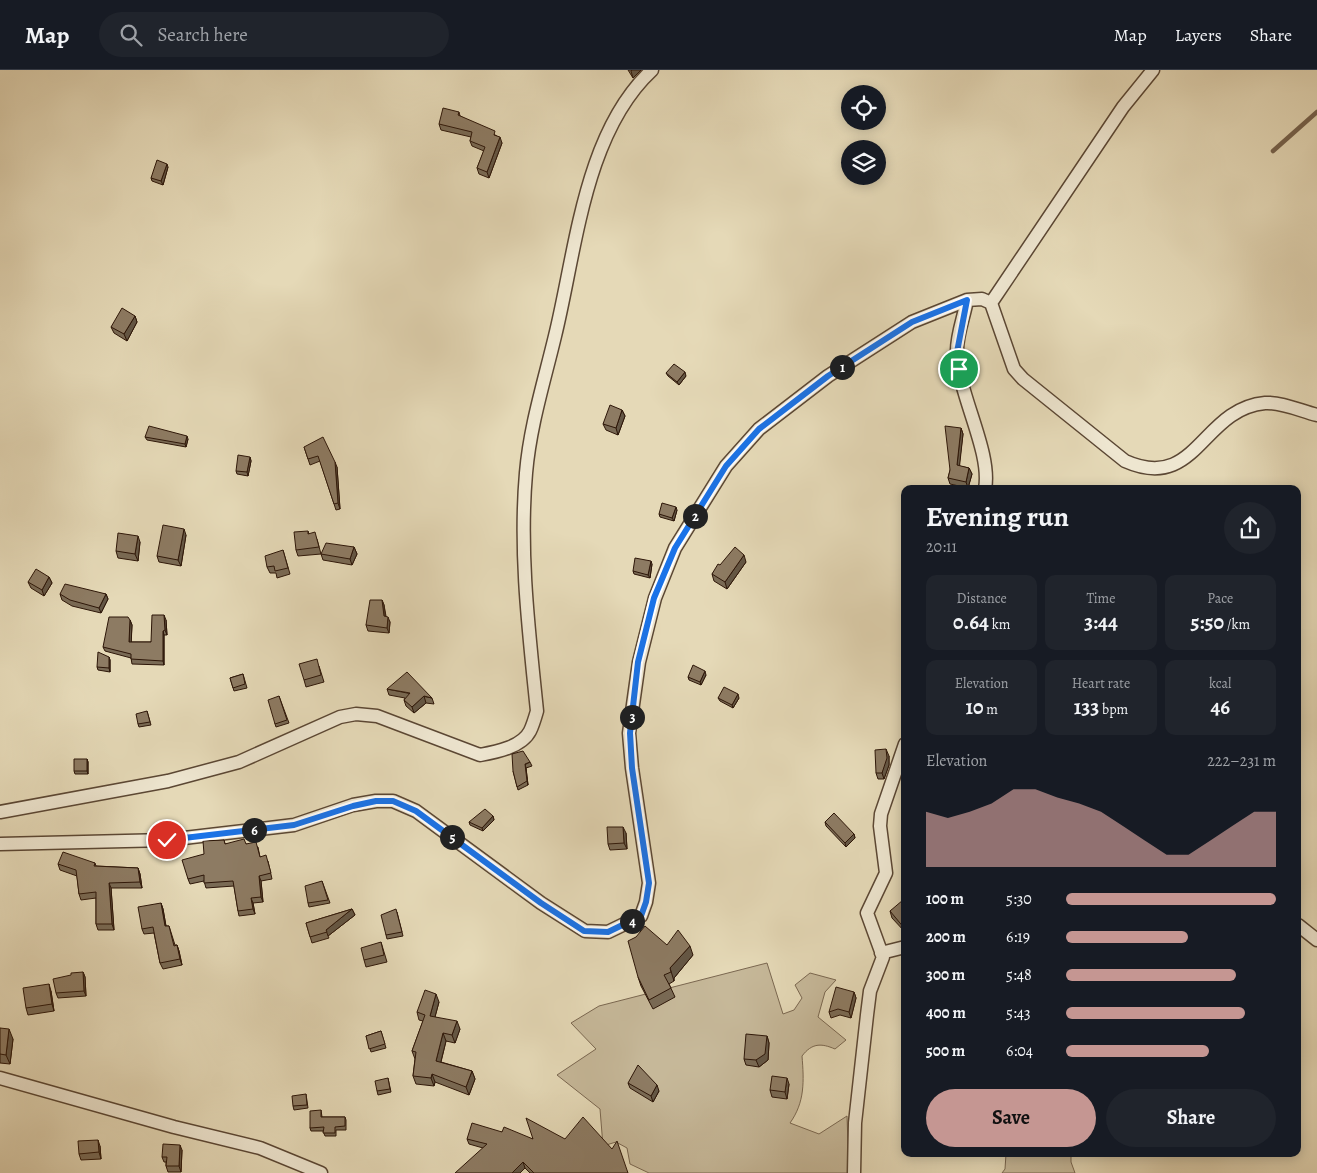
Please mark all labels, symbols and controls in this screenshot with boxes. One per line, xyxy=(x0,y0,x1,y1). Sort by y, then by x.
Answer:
search box xyxy=(99,12,449,57)
text: Map xyxy=(25,19,69,51)
icon: search xyxy=(117,21,145,49)
text: Search here xyxy=(157,22,248,48)
text: Map xyxy=(1114,23,1147,47)
text: Layers xyxy=(1175,23,1222,47)
text: Share xyxy=(1250,23,1292,47)
map controls xyxy=(841,85,886,185)
button: locate xyxy=(841,85,886,130)
button: layers xyxy=(841,140,886,185)
pin xyxy=(938,348,980,390)
pin: 1 xyxy=(830,354,854,380)
icon: arrive xyxy=(945,355,973,383)
text: 1 xyxy=(840,358,845,377)
text: Evening run xyxy=(926,498,1069,536)
button: share xyxy=(1224,502,1276,554)
pin: 2 xyxy=(682,504,708,528)
text: 2 xyxy=(692,507,699,526)
text: 20:11 xyxy=(926,536,957,558)
text: Distance xyxy=(957,589,1007,608)
text: Time xyxy=(1086,589,1116,608)
text: Pace xyxy=(1207,589,1233,608)
text: 0.64 xyxy=(953,608,989,636)
text: 3:44 xyxy=(1084,608,1118,636)
text: 5:50 xyxy=(1191,608,1224,636)
text: km xyxy=(989,615,1010,634)
text: /km xyxy=(1224,615,1250,634)
text: Elevation xyxy=(955,674,1009,693)
text: Heart rate xyxy=(1072,674,1130,693)
text: kcal xyxy=(1209,674,1232,693)
text: 10 xyxy=(965,693,984,721)
text: 133 xyxy=(1074,693,1099,721)
text: 46 xyxy=(1210,693,1230,721)
text: m xyxy=(984,700,998,719)
text: bpm xyxy=(1099,700,1128,719)
pin: 3 xyxy=(620,704,644,730)
text: 3 xyxy=(629,708,636,727)
text: Elevation xyxy=(926,750,987,772)
text: 222–231 m xyxy=(1207,750,1276,772)
pin: 6 xyxy=(242,818,266,842)
pin xyxy=(146,819,188,861)
text: 6 xyxy=(251,821,258,840)
pin: 5 xyxy=(440,824,464,850)
icon: check xyxy=(153,826,181,854)
text: 5 xyxy=(450,828,455,847)
text: 100 m xyxy=(926,888,964,910)
text: 5:30 xyxy=(1006,888,1032,910)
pin: 4 xyxy=(620,908,644,934)
text: 4 xyxy=(629,912,636,931)
text: 200 m xyxy=(926,926,966,948)
text: 6:19 xyxy=(1006,926,1030,948)
text: 300 m xyxy=(926,964,965,986)
text: 5:48 xyxy=(1006,964,1032,986)
text: 400 m xyxy=(926,1002,966,1024)
text: 5:43 xyxy=(1006,1002,1031,1024)
text: 500 m xyxy=(926,1040,965,1062)
text: 6:04 xyxy=(1006,1040,1033,1062)
button: Save xyxy=(926,1089,1096,1147)
button: Share xyxy=(1106,1089,1276,1147)

